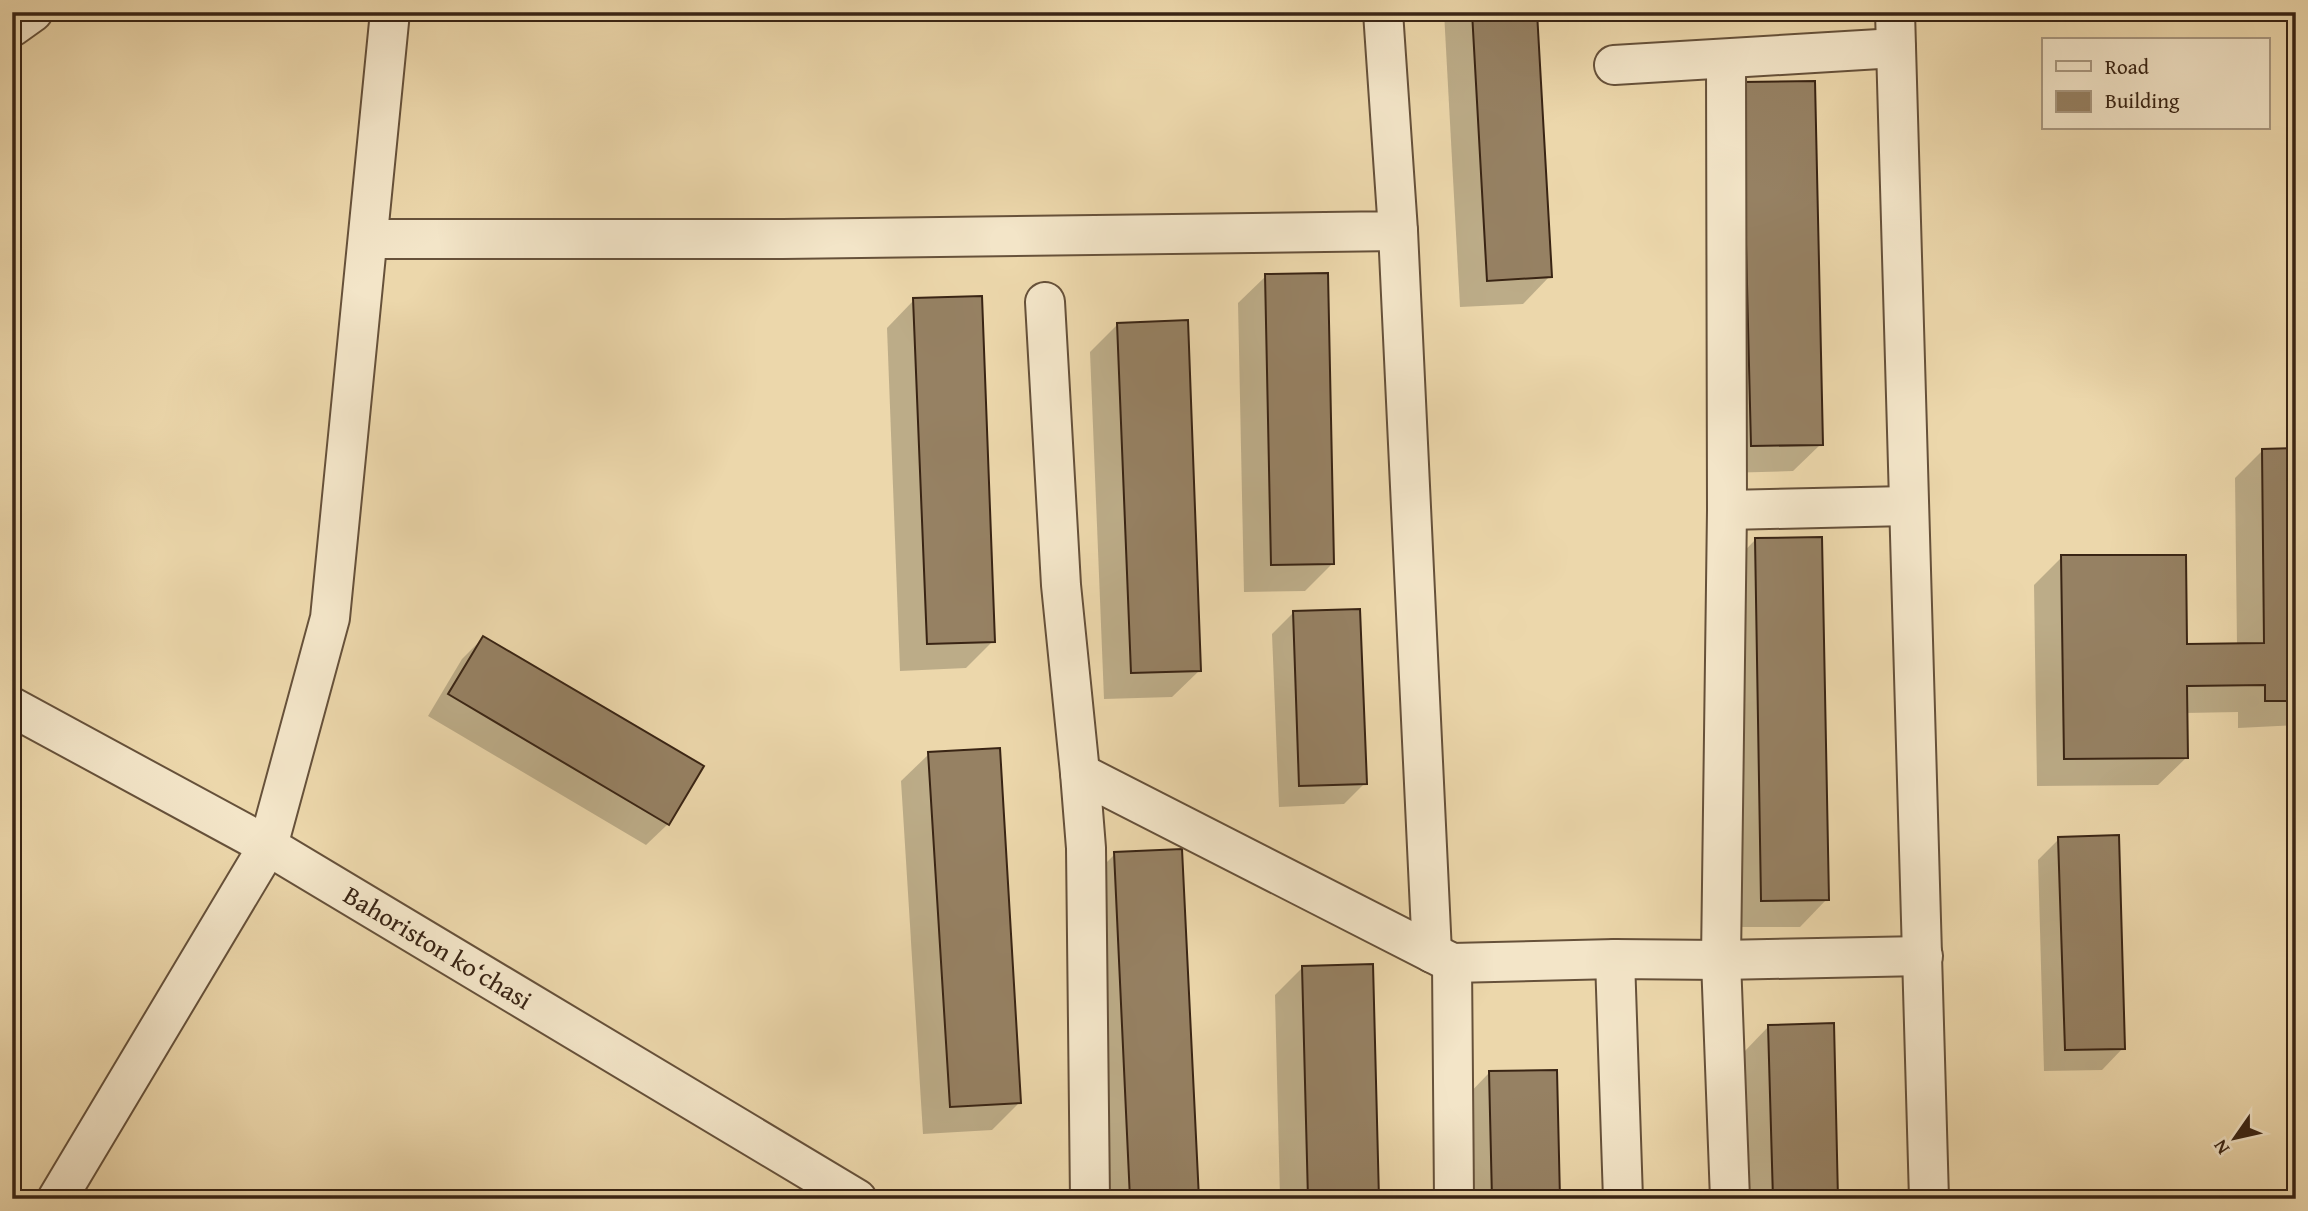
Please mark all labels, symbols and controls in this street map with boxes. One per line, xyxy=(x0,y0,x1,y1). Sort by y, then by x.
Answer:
legend xyxy=(2042,38,2270,130)
text: Road xyxy=(2105,51,2150,82)
text: Building xyxy=(2105,85,2180,116)
street label: Bahoriston ko‘chasi xyxy=(336,875,540,1019)
north arrow xyxy=(2200,1102,2270,1172)
text: N xyxy=(2206,1134,2236,1161)

